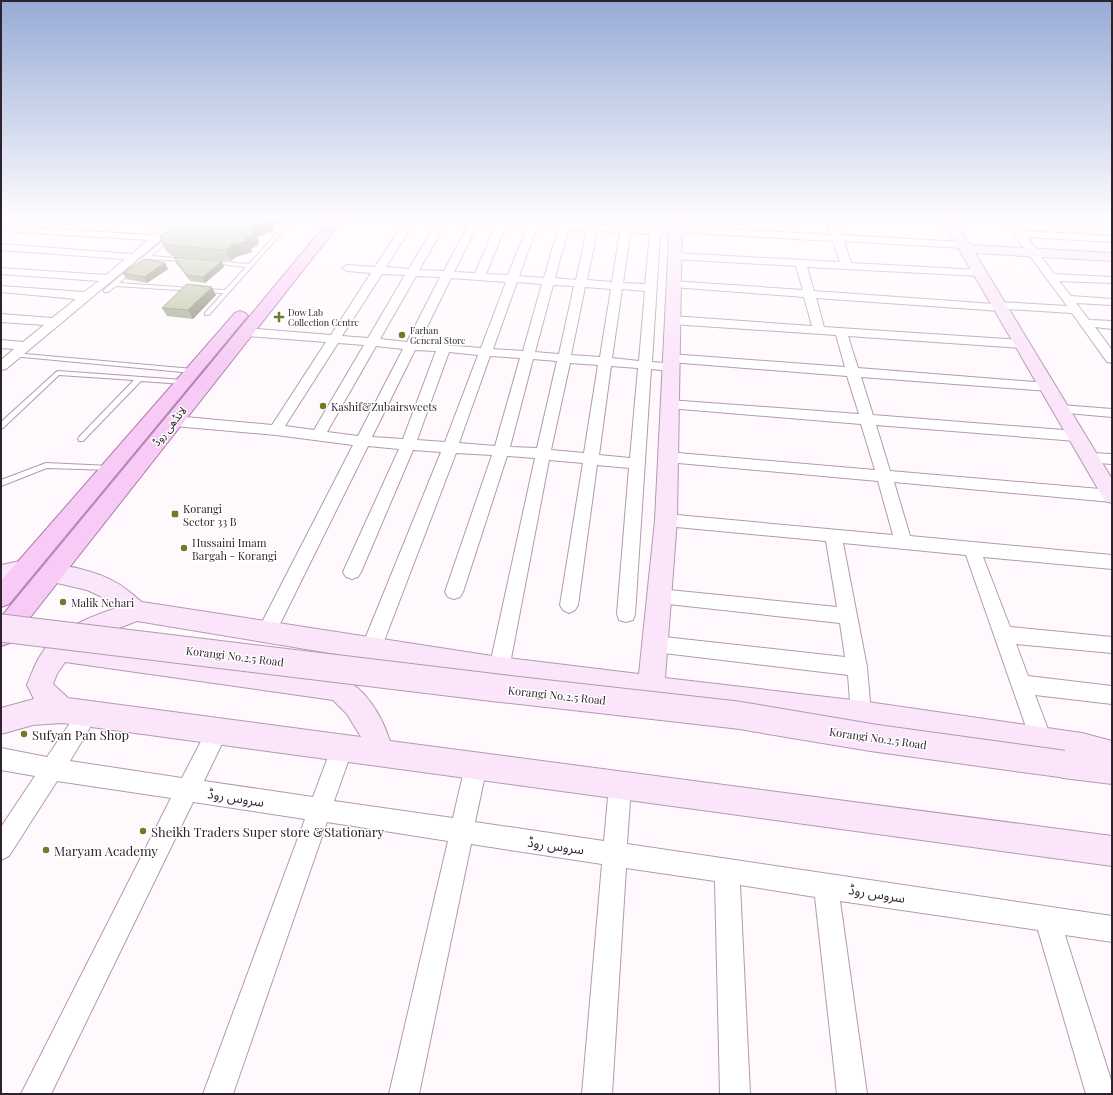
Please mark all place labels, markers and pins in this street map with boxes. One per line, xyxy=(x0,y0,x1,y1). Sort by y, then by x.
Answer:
place label: Dow Lab Collection Centre xyxy=(288,306,360,328)
marker: Dow Lab Collection Centre xyxy=(273,311,285,323)
place label: Farhan General Store xyxy=(410,324,466,346)
marker: Farhan General Store xyxy=(397,330,407,340)
place label: Kashif&Zubairsweets xyxy=(331,399,437,414)
marker: Kashif&Zubairsweets xyxy=(318,401,328,411)
place label: Korangi Sector 33 B xyxy=(183,501,237,529)
marker: Korangi Sector 33 B xyxy=(170,509,180,519)
place label: Hussaini Imam Bargah - Korangi xyxy=(192,535,277,563)
marker: Hussaini Imam Bargah - Korangi xyxy=(179,543,189,553)
place label: Malik Nehari xyxy=(71,595,134,610)
marker: Malik Nehari xyxy=(58,597,68,607)
place label: Sufyan Pan Shop xyxy=(32,726,129,743)
marker: Sufyan Pan Shop xyxy=(19,729,29,739)
place label: Sheikh Traders Super store &Stationary xyxy=(151,823,385,840)
marker: Sheikh Traders Super store &Stationary xyxy=(138,826,148,836)
place label: Maryam Academy xyxy=(54,842,158,859)
marker: Maryam Academy xyxy=(41,845,51,855)

